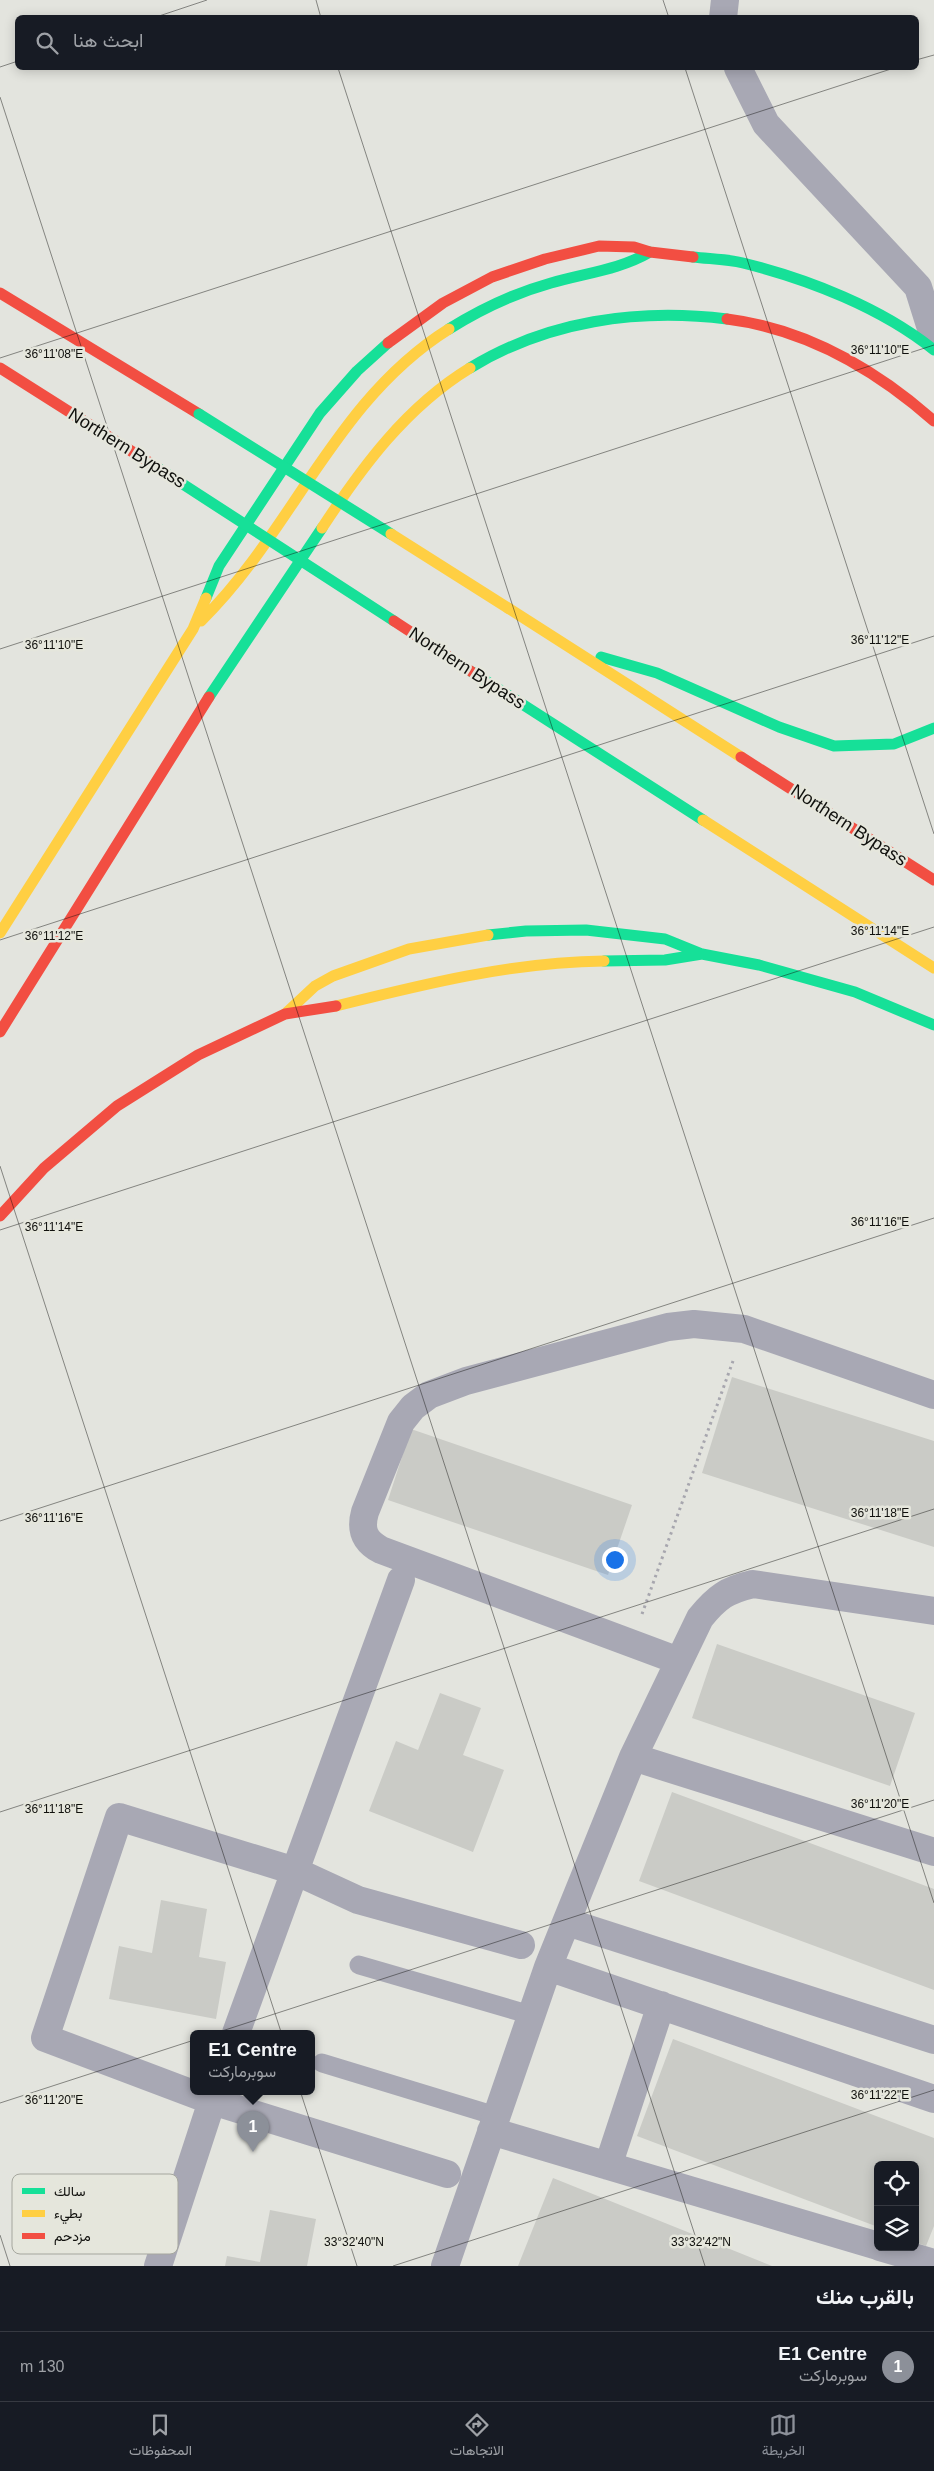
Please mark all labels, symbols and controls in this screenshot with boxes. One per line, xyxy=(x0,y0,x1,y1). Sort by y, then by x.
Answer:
search box xyxy=(15,15,919,70)
icon: search xyxy=(33,29,61,57)
text: ابحث هنا xyxy=(73,30,143,51)
text: 36°11'10"E xyxy=(851,343,909,357)
text: 36°11'08"E xyxy=(25,347,83,361)
street label: Northern Bypass xyxy=(65,404,189,492)
street label: Northern Bypass xyxy=(405,623,529,713)
text: 36°11'12"E xyxy=(851,633,909,647)
text: 36°11'10"E xyxy=(25,638,83,652)
street label: Northern Bypass xyxy=(787,780,911,870)
text: 36°11'14"E xyxy=(851,924,909,938)
text: 36°11'12"E xyxy=(25,929,83,943)
text: 36°11'16"E xyxy=(851,1215,909,1229)
text: 36°11'14"E xyxy=(25,1220,83,1234)
text: 36°11'18"E xyxy=(851,1506,909,1520)
text: 36°11'16"E xyxy=(25,1511,83,1525)
your location xyxy=(602,1547,628,1573)
text: 36°11'20"E xyxy=(851,1797,909,1811)
text: 36°11'18"E xyxy=(25,1802,83,1816)
popup xyxy=(190,2030,315,2095)
text: E1 Centre xyxy=(208,2039,297,2060)
text: سوبرماركت xyxy=(208,2063,276,2080)
text: 36°11'22"E xyxy=(851,2088,909,2102)
text: 36°11'20"E xyxy=(25,2093,83,2107)
pin: 1 xyxy=(237,2111,269,2152)
map controls xyxy=(874,2161,919,2251)
button: locate xyxy=(874,2161,919,2206)
legend xyxy=(12,2174,178,2254)
text: سالك xyxy=(54,2183,85,2199)
text: بطيء xyxy=(54,2205,82,2225)
button: layers xyxy=(874,2206,919,2251)
text: مزدحم xyxy=(54,2228,91,2245)
text: 33°32'40"N xyxy=(324,2235,384,2249)
text: 33°32'42"N xyxy=(671,2235,731,2249)
text: بالقرب منك xyxy=(816,2285,914,2308)
text: E1 Centre xyxy=(778,2343,867,2364)
text: 130 m xyxy=(20,2358,64,2375)
text: 1 xyxy=(894,2358,902,2375)
text: سوبرماركت xyxy=(799,2367,867,2384)
tab: المحفوظات xyxy=(129,2411,192,2463)
tab: الاتجاهات xyxy=(450,2411,504,2463)
tab: الخريطة xyxy=(762,2411,805,2463)

